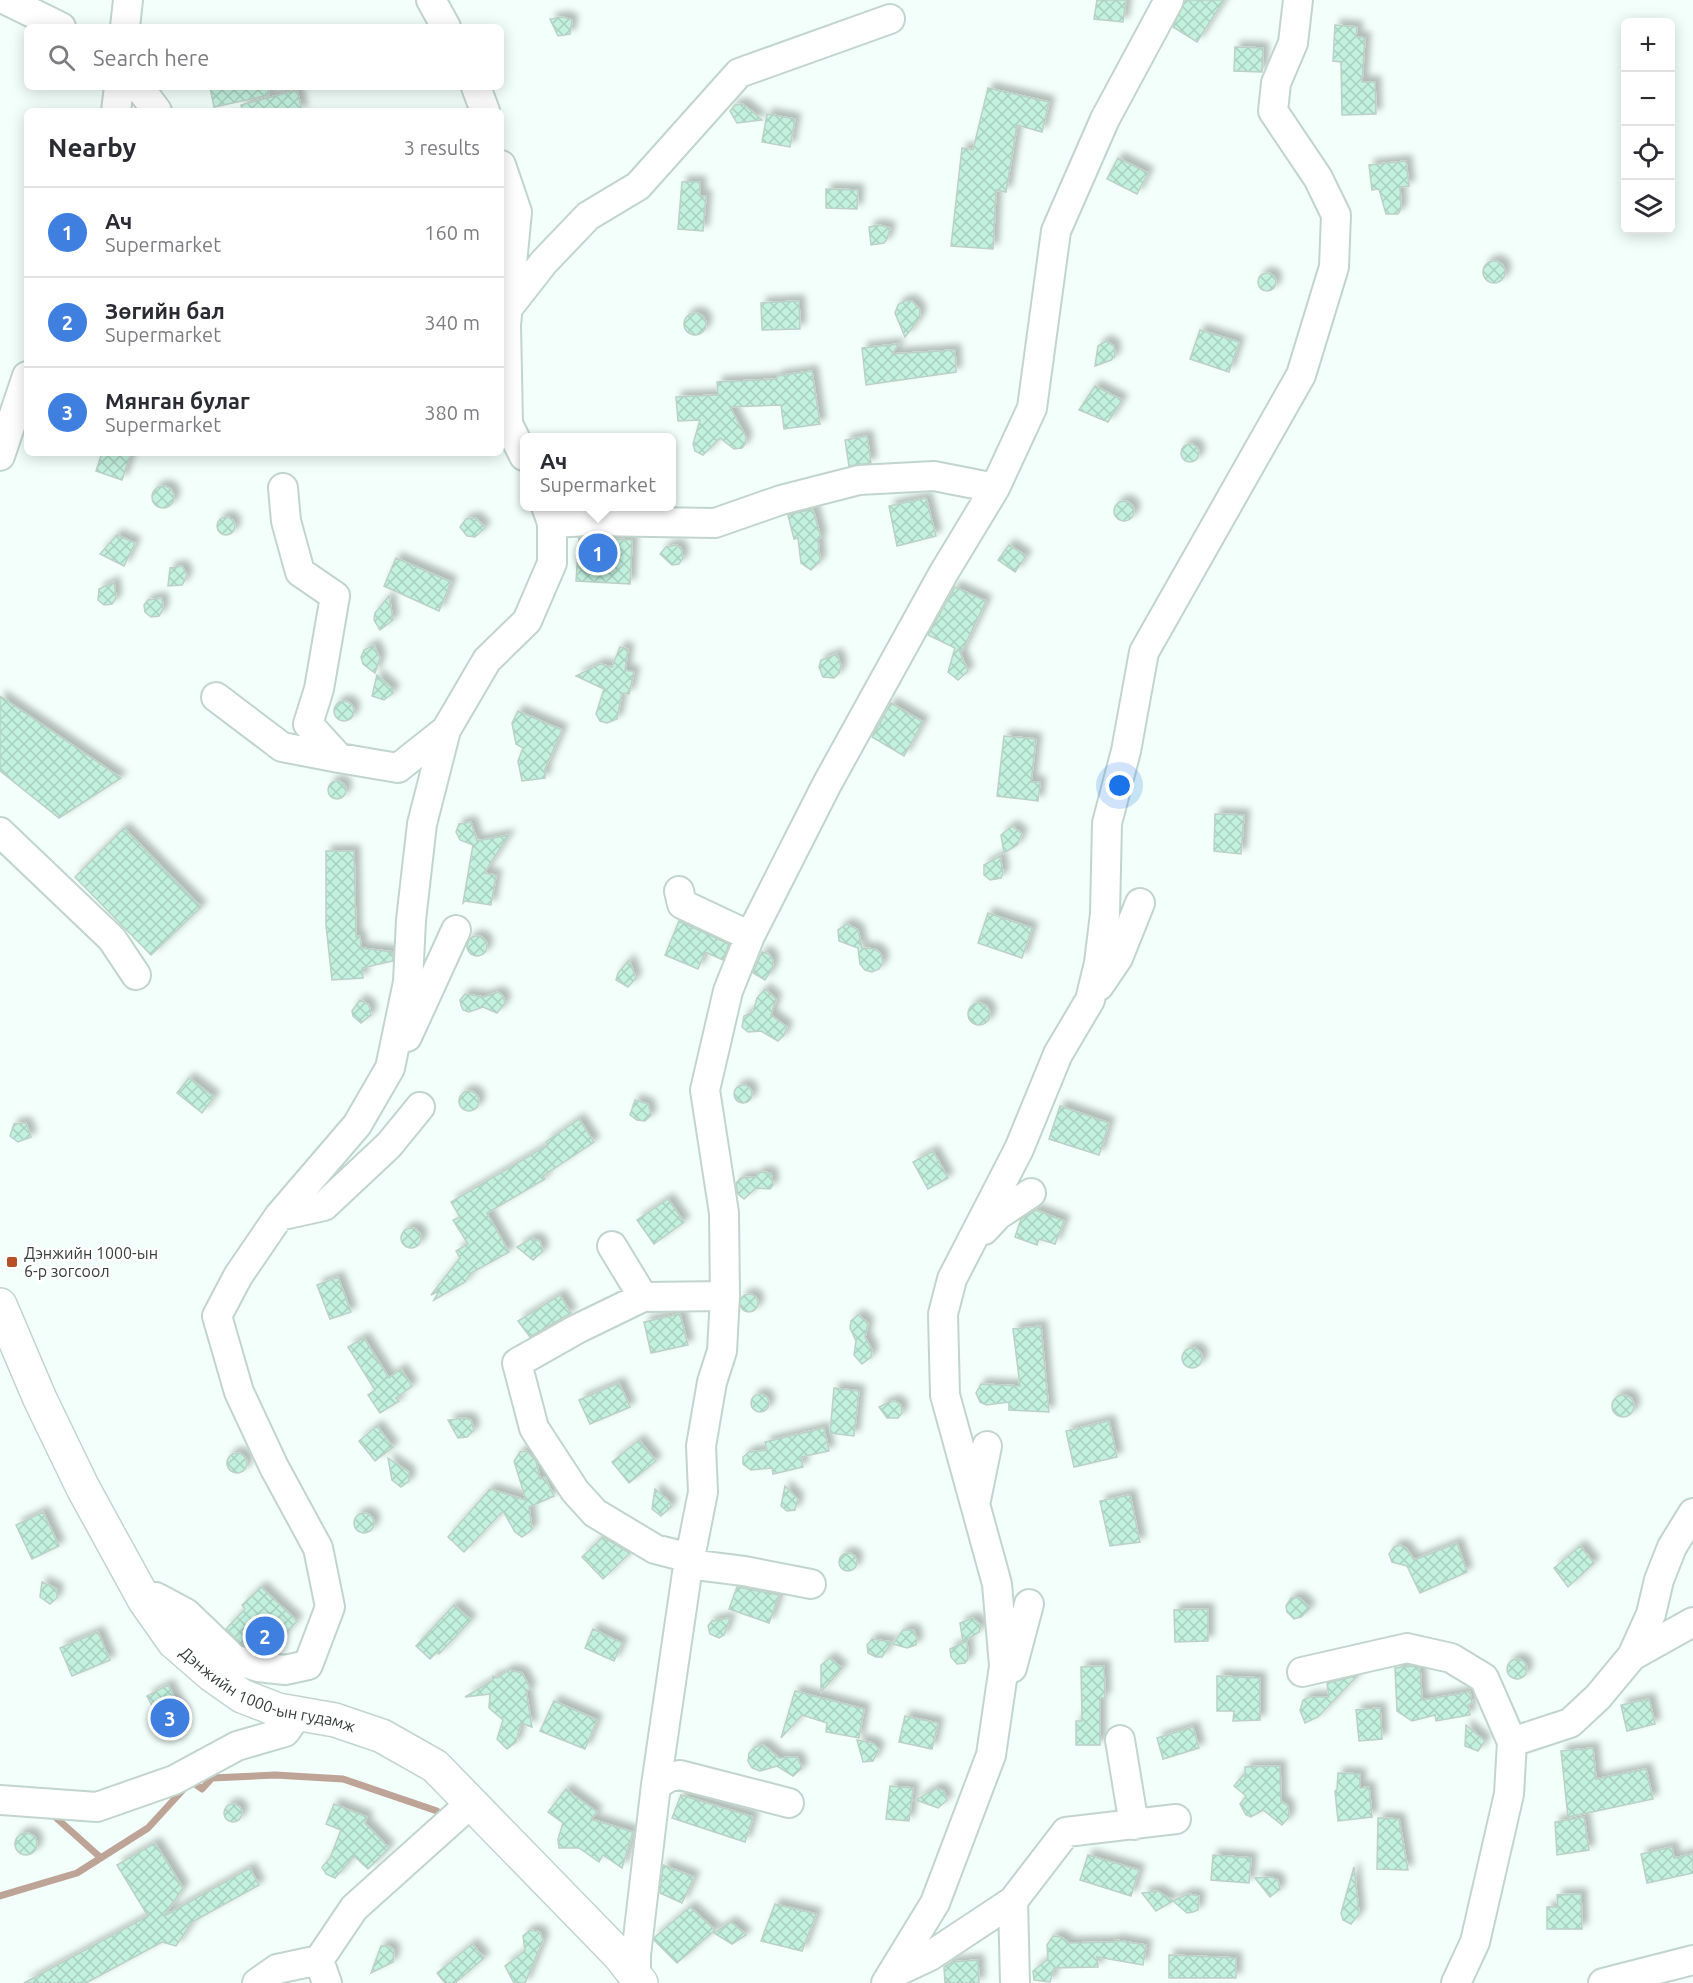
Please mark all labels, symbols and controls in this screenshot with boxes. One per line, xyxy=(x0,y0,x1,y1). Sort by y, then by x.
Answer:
map controls xyxy=(1621,18,1675,234)
button: + xyxy=(1621,18,1675,72)
search box xyxy=(24,24,504,90)
icon: search xyxy=(45,41,78,74)
text: Search here xyxy=(93,45,209,70)
button: − xyxy=(1621,72,1675,126)
button: locate xyxy=(1621,126,1675,180)
text: Nearby xyxy=(48,133,136,162)
text: 3 results xyxy=(404,136,480,159)
button: layers xyxy=(1621,180,1675,234)
text: Ач xyxy=(105,208,132,233)
text: 1 xyxy=(62,221,73,244)
text: 160 m xyxy=(424,221,480,244)
text: Supermarket xyxy=(105,233,221,256)
text: Зөгийн бал xyxy=(105,298,225,323)
text: 2 xyxy=(62,311,73,334)
text: 340 m xyxy=(424,311,480,334)
text: Supermarket xyxy=(105,323,221,346)
text: Мянган булаг xyxy=(105,388,250,413)
text: 3 xyxy=(62,401,73,424)
text: 380 m xyxy=(424,401,480,424)
text: Supermarket xyxy=(105,413,221,436)
popup xyxy=(520,433,676,511)
text: Ач xyxy=(540,448,567,473)
text: Supermarket xyxy=(540,473,656,496)
pin: 1 xyxy=(578,530,618,576)
your location xyxy=(1105,771,1134,800)
place label: Дэнжийн 1000-ын 6-р зогсоол xyxy=(24,1244,158,1280)
marker: Дэнжийн 1000-ын 6-р зогсоол xyxy=(5,1255,19,1269)
pin: 2 xyxy=(246,1614,284,1658)
street label: Дэнжийн 1000-ын гудамж xyxy=(177,1643,358,1735)
pin: 3 xyxy=(150,1696,190,1740)

